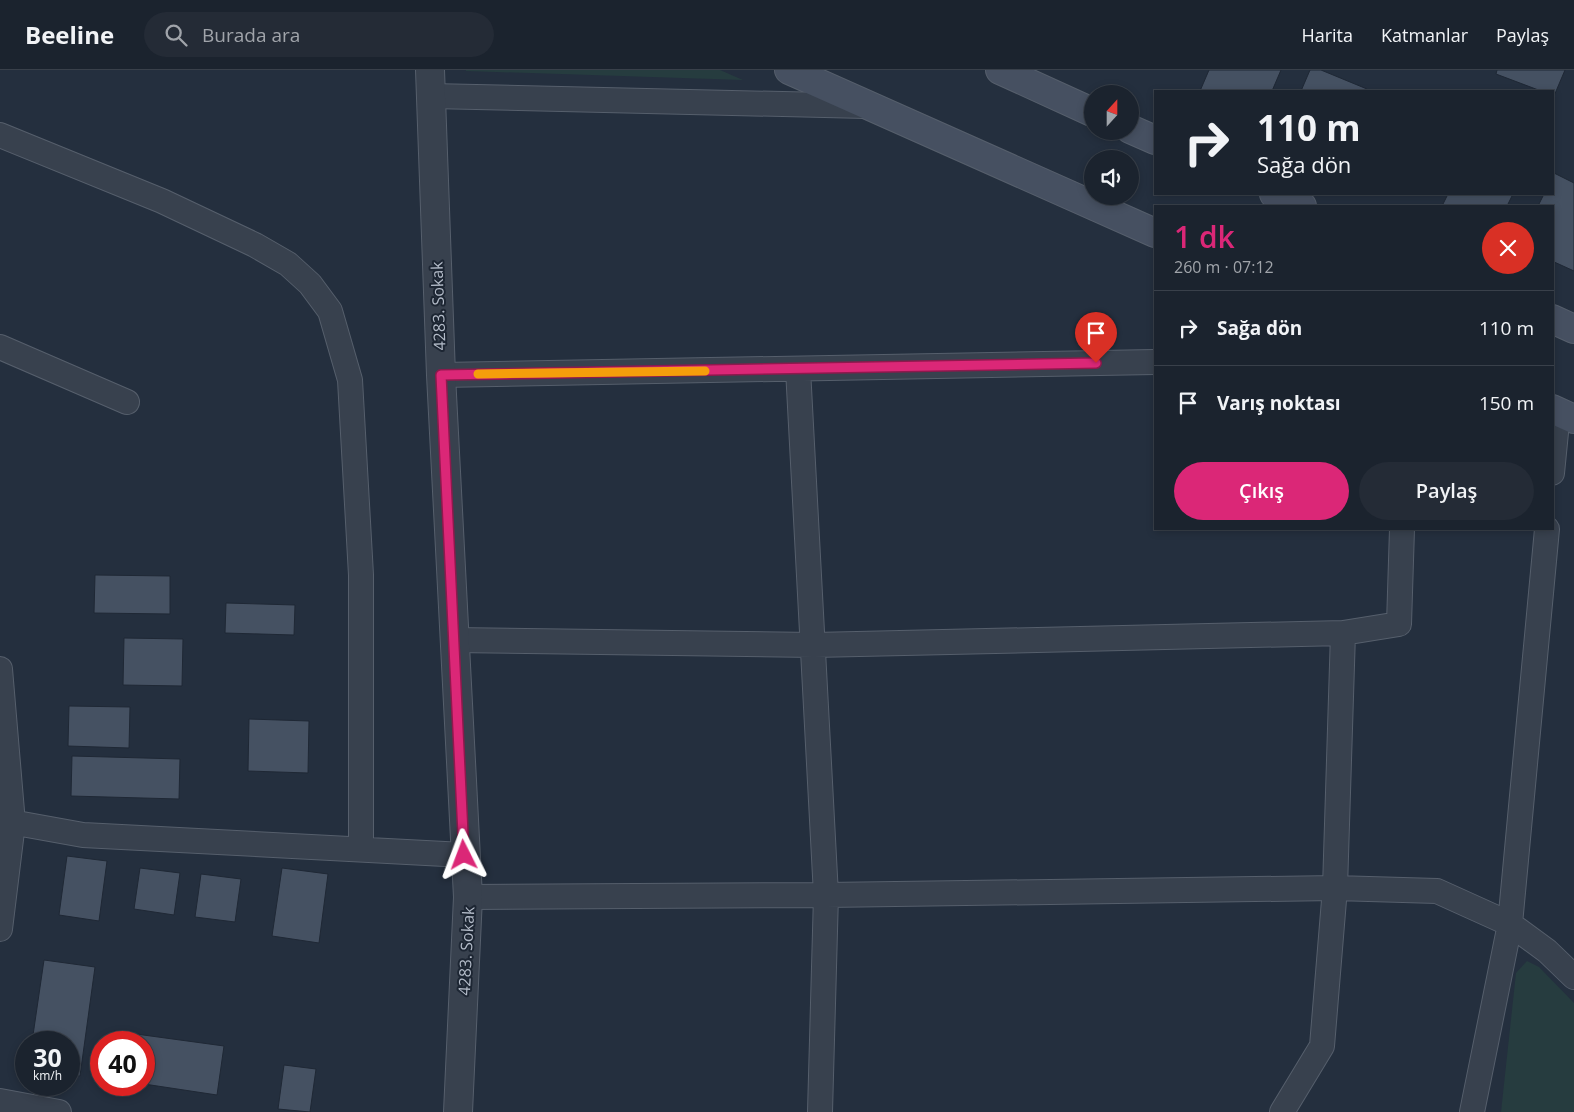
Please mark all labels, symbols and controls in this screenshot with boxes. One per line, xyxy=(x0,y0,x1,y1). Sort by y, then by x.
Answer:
search box xyxy=(144,12,494,57)
text: Beeline xyxy=(25,18,114,51)
icon: search xyxy=(162,21,190,49)
text: Burada ara xyxy=(202,22,300,48)
text: Harita xyxy=(1301,23,1353,47)
text: Katmanlar xyxy=(1381,23,1468,47)
text: Paylaş xyxy=(1496,23,1549,47)
north arrow xyxy=(1084,85,1139,140)
map controls xyxy=(1084,85,1139,205)
text: 110 m xyxy=(1257,104,1361,151)
icon: right xyxy=(1174,110,1239,175)
text: Sağa dön xyxy=(1257,149,1351,179)
button: sound xyxy=(1084,150,1139,205)
text: 1 dk xyxy=(1174,216,1235,257)
button: close xyxy=(1482,222,1534,274)
text: 260 m · 07:12 xyxy=(1174,256,1274,278)
street label: 4283. Sokak xyxy=(425,261,451,351)
pin xyxy=(1075,312,1117,363)
icon: right xyxy=(1174,314,1202,342)
text: Sağa dön xyxy=(1217,315,1302,341)
text: 110 m xyxy=(1479,315,1534,341)
icon: arrive xyxy=(1082,319,1110,347)
icon: arrive xyxy=(1174,389,1202,417)
text: Varış noktası xyxy=(1217,390,1341,416)
text: 150 m xyxy=(1479,390,1534,416)
button: Çıkış xyxy=(1174,462,1349,520)
button: Paylaş xyxy=(1359,462,1534,520)
position arrow xyxy=(437,828,489,880)
street label: 4283. Sokak xyxy=(453,905,479,996)
speed limit sign: 40 xyxy=(90,1031,155,1096)
text: 30 xyxy=(33,1040,62,1074)
text: km/h xyxy=(33,1067,62,1084)

